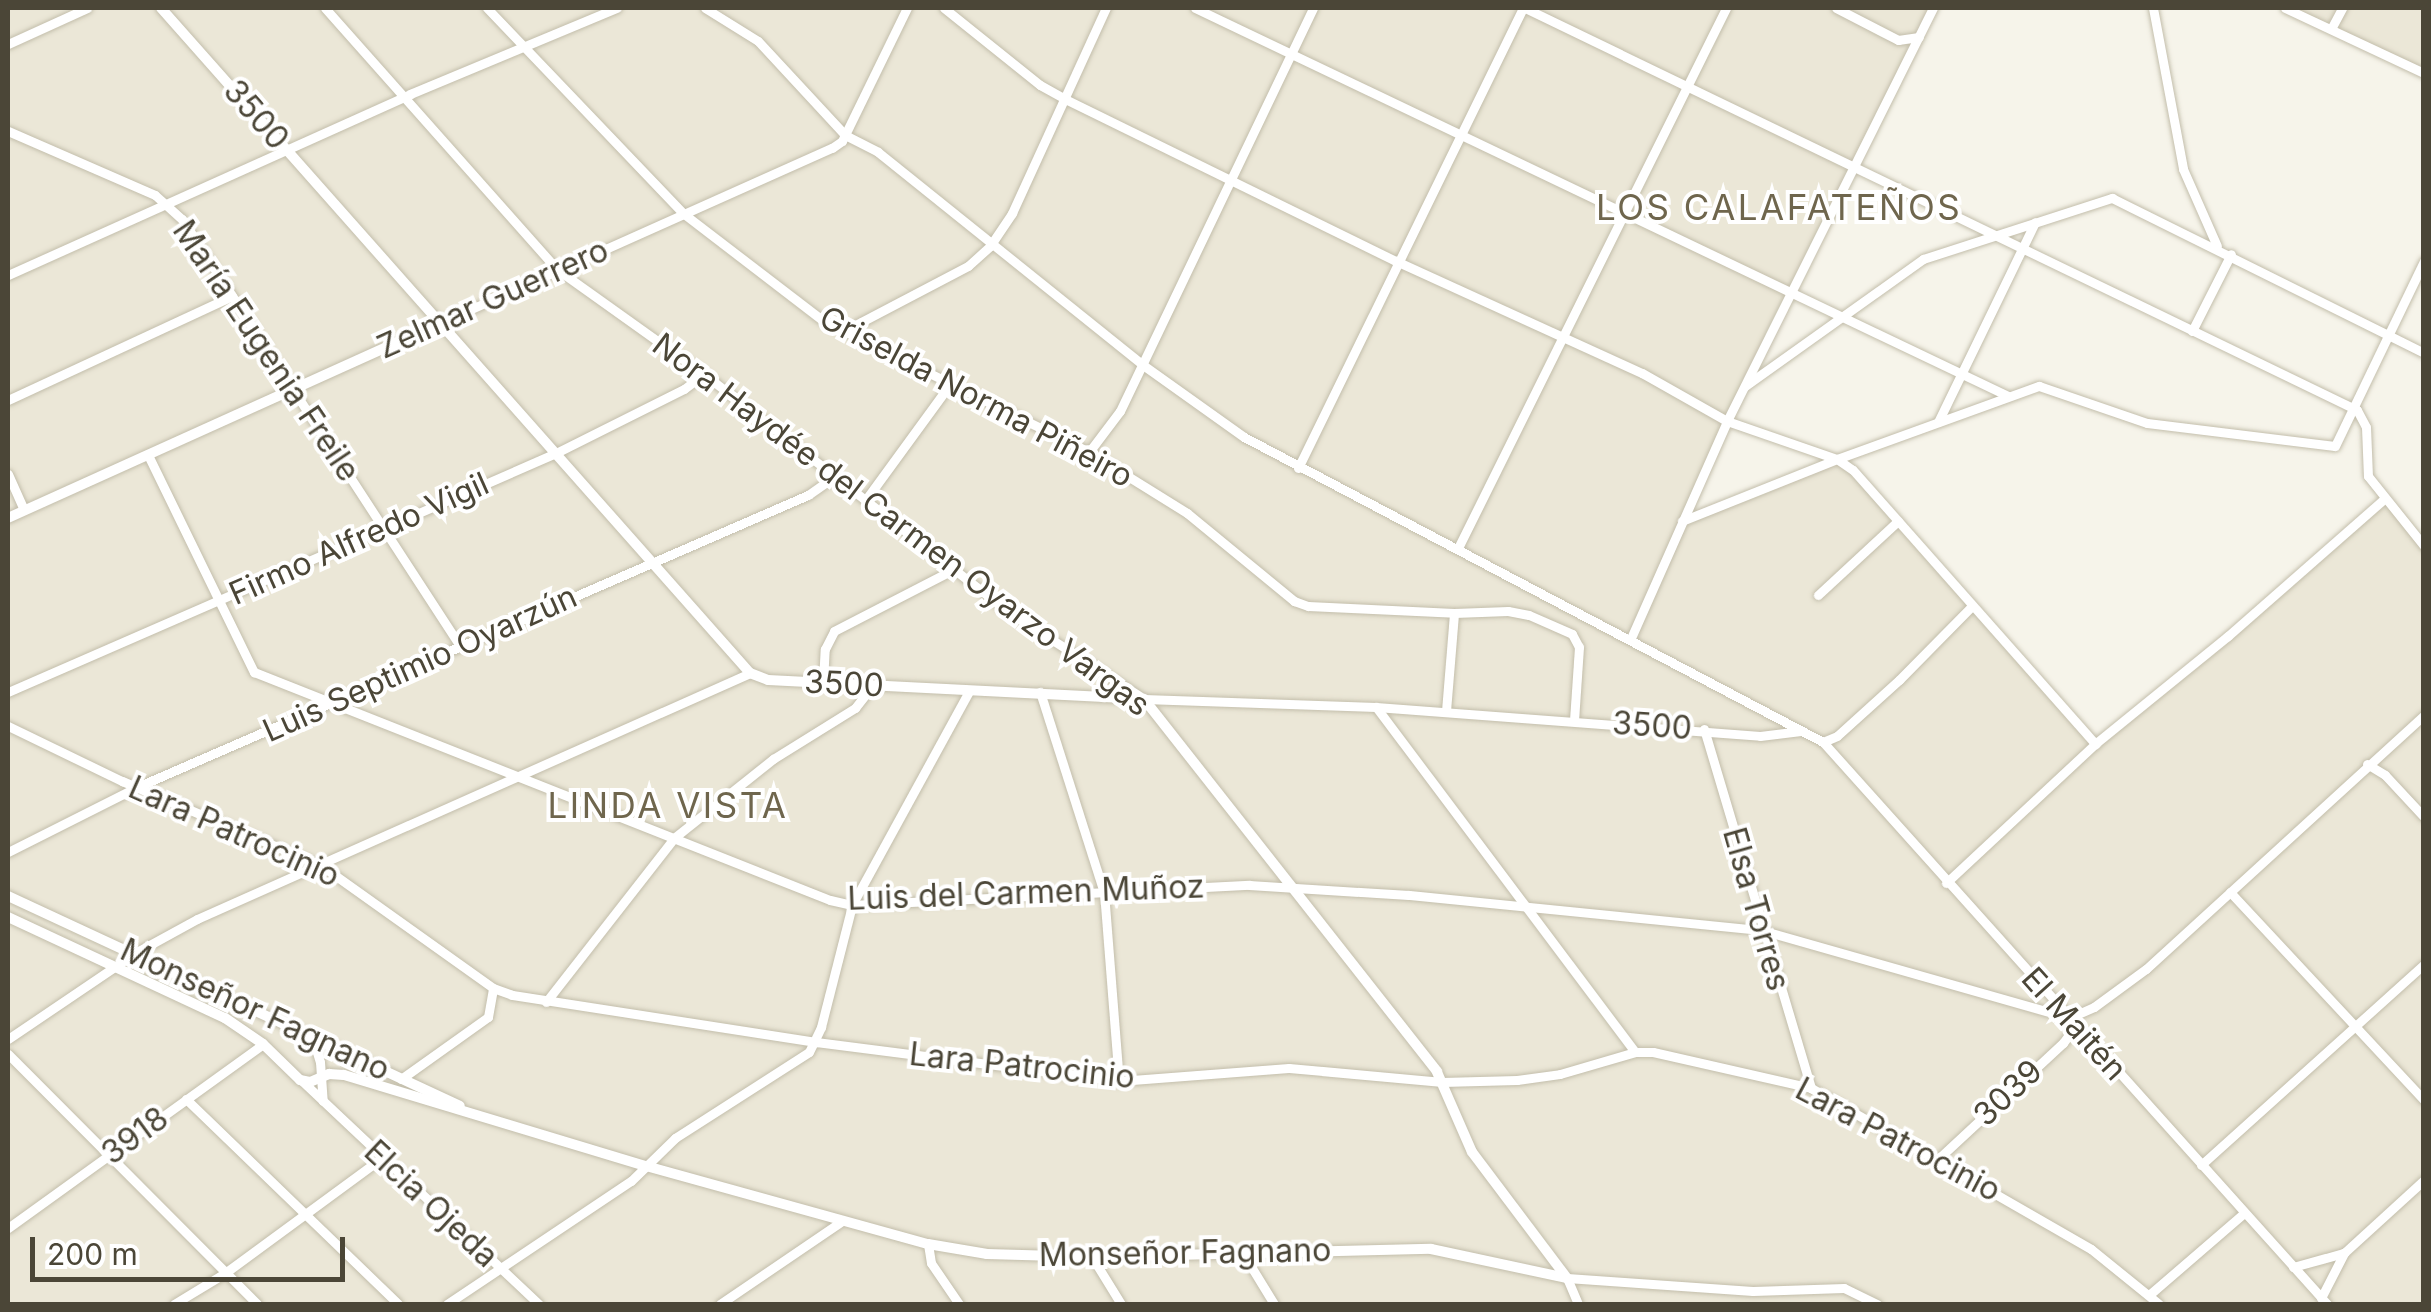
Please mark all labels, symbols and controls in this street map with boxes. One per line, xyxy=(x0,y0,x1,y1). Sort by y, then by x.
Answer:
street label: 3500 xyxy=(215,72,297,158)
district label: LOS CALAFATEÑOS xyxy=(1596,186,1962,228)
street label: María Eugenia Freile xyxy=(164,213,368,489)
street label: Zelmar Guerrero xyxy=(372,231,614,367)
street label: Griselda Norma Piñeiro xyxy=(813,298,1139,496)
street label: Nora Haydée del Carmen Oyarzo Vargas xyxy=(645,325,1157,725)
street label: Firmo Alfredo Vigil xyxy=(223,465,495,613)
street label: Luis Septimio Oyarzún xyxy=(257,577,583,751)
street label: 3500 xyxy=(803,663,885,705)
street label: 3500 xyxy=(1611,704,1693,748)
street label: Lara Patrocinio xyxy=(123,768,345,896)
district label: LINDA VISTA xyxy=(548,784,788,826)
street label: Elsa Torres xyxy=(1714,823,1798,995)
street label: Luis del Carmen Muñoz xyxy=(847,868,1205,918)
street label: Monseñor Fagnano xyxy=(114,931,396,1089)
street label: El Maitén xyxy=(2013,960,2135,1088)
street label: Lara Patrocinio xyxy=(907,1035,1137,1097)
street label: 3039 xyxy=(1966,1052,2050,1134)
street label: Lara Patrocinio xyxy=(1789,1070,2007,1210)
street label: 3918 xyxy=(94,1099,176,1173)
street label: Elcia Ojeda xyxy=(356,1133,506,1275)
scale bar xyxy=(35,1217,350,1279)
street label: Monseñor Fagnano xyxy=(1039,1231,1331,1275)
text: 200 m xyxy=(47,1236,138,1272)

